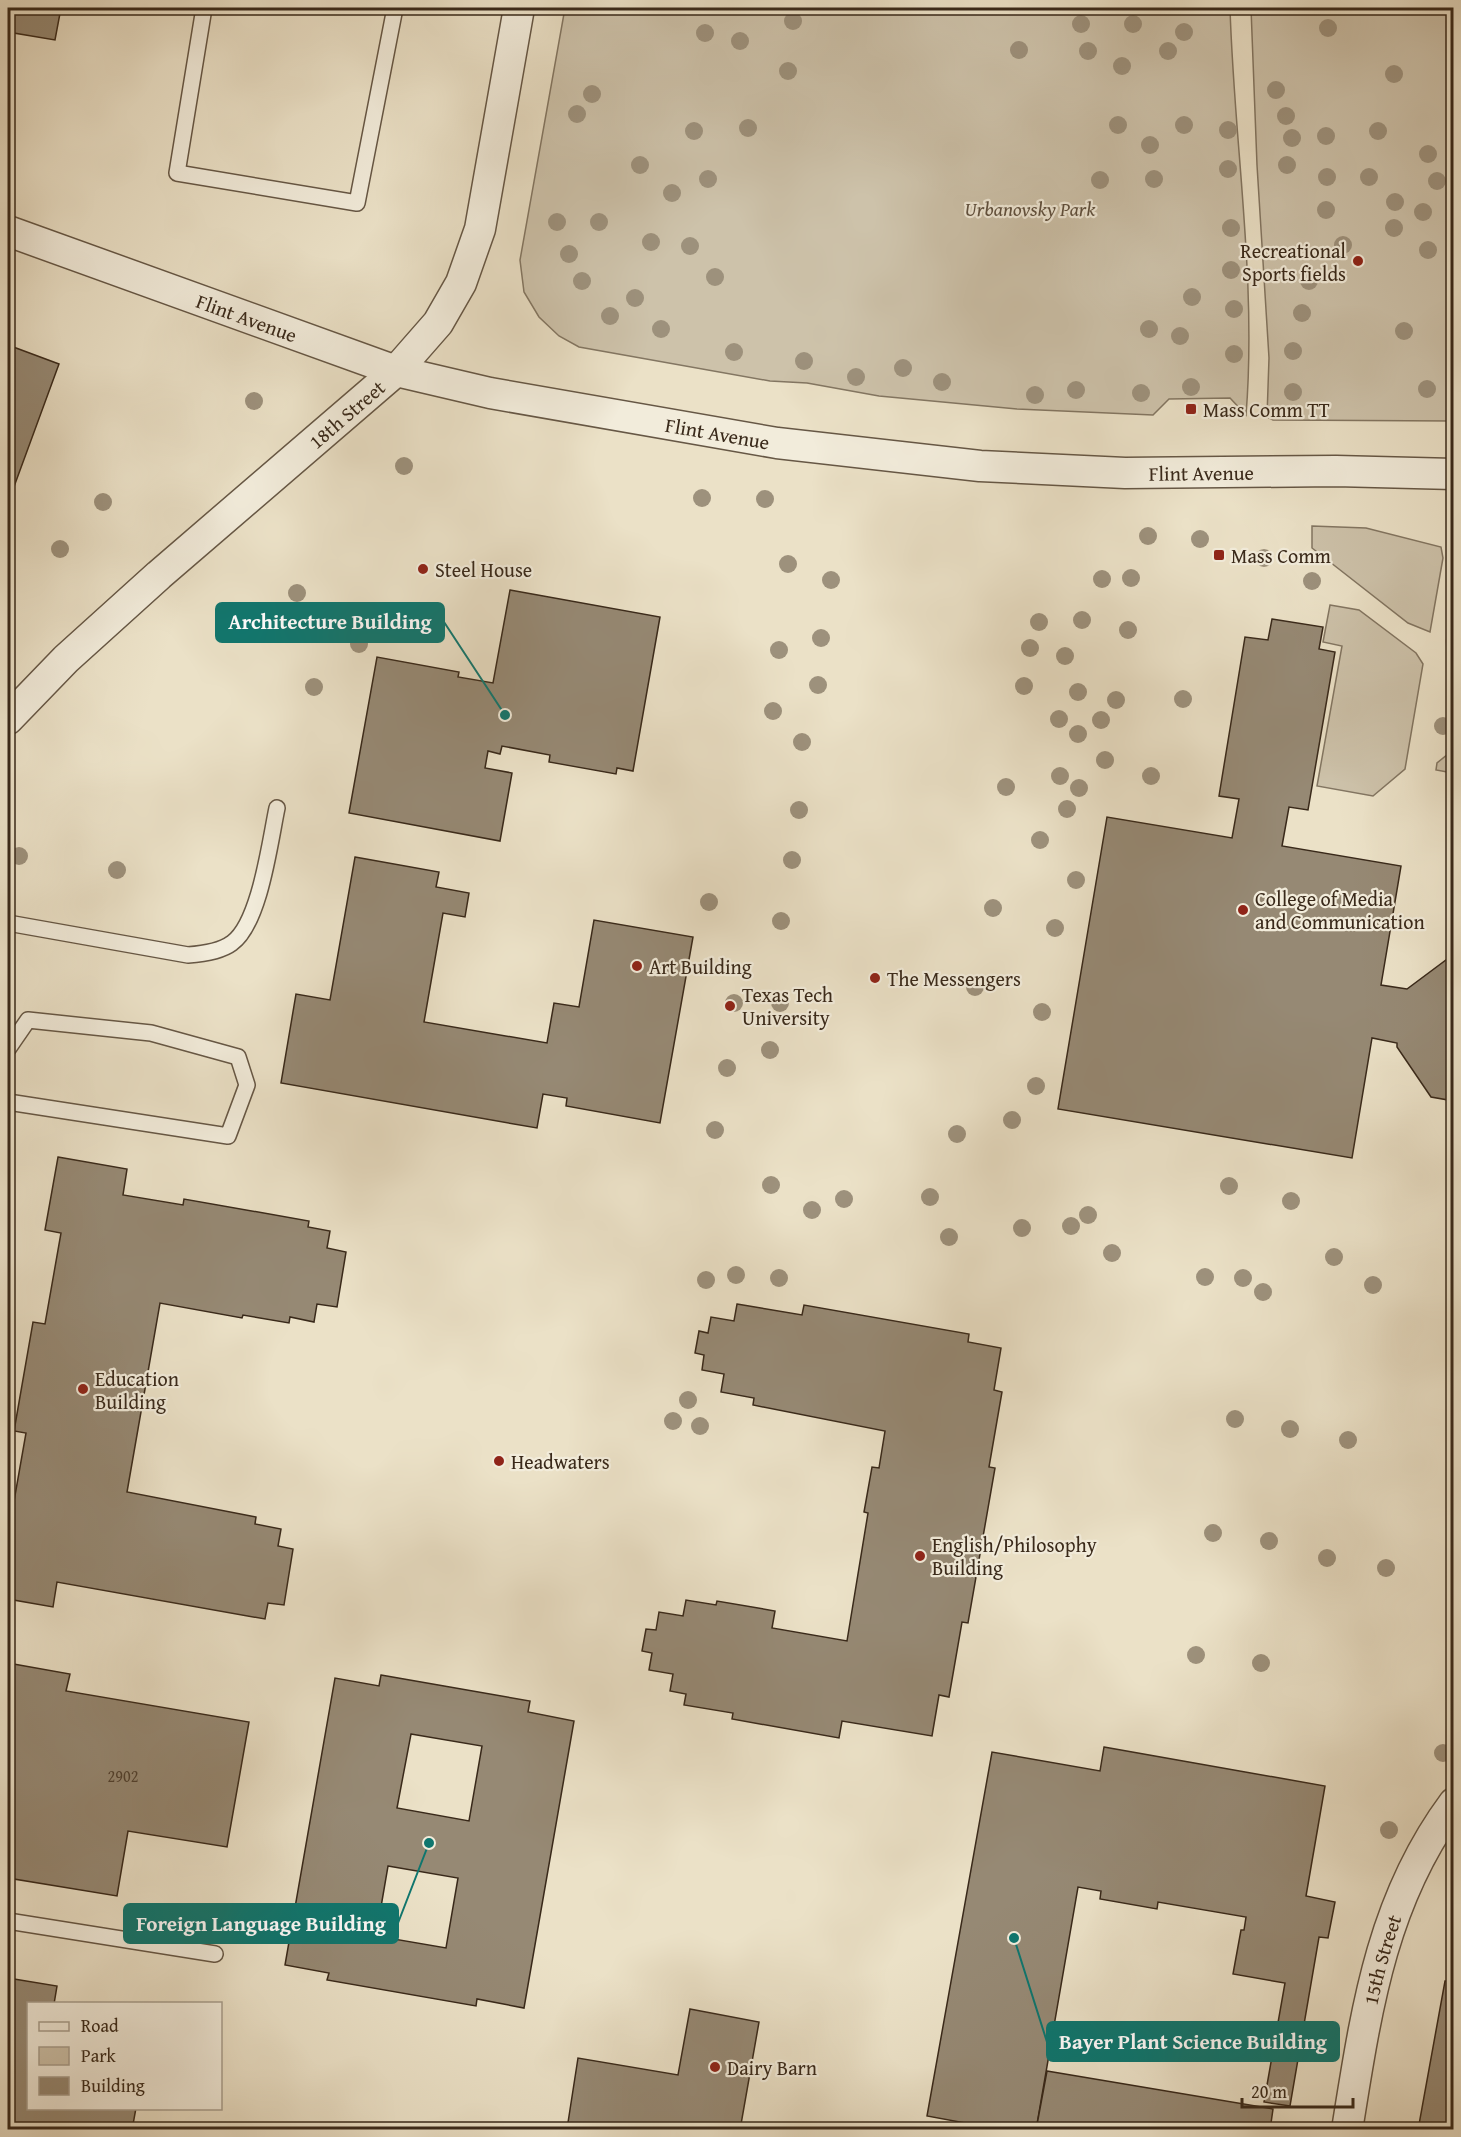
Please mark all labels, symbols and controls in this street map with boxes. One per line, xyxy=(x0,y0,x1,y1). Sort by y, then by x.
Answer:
park label: Urbanovsky Park xyxy=(965,194,1096,223)
place label: Recreational Sports fields xyxy=(1240,236,1346,288)
marker: Recreational Sports fields xyxy=(1351,254,1365,268)
street label: Flint Avenue xyxy=(193,286,301,349)
street label: 18th Street xyxy=(302,373,391,455)
place label: Mass Comm TT xyxy=(1203,395,1330,424)
marker: Mass Comm TT xyxy=(1184,402,1198,416)
street label: Flint Avenue xyxy=(663,409,772,456)
street label: Flint Avenue xyxy=(1148,457,1254,487)
place label: Mass Comm xyxy=(1231,541,1332,570)
marker: Mass Comm xyxy=(1212,548,1226,562)
place label: Steel House xyxy=(435,555,532,584)
marker: Steel House xyxy=(416,562,430,576)
callout: Architecture Building xyxy=(216,603,444,642)
text: Architecture Building xyxy=(228,606,433,637)
place label: College of Media and Communication xyxy=(1255,884,1425,936)
marker: College of Media and Communication xyxy=(1236,903,1250,917)
place label: Art Building xyxy=(649,952,752,981)
marker: Art Building xyxy=(630,959,644,973)
place label: The Messengers xyxy=(887,964,1021,993)
marker: The Messengers xyxy=(868,971,882,985)
place label: Texas Tech University xyxy=(742,980,833,1032)
marker: Texas Tech University xyxy=(723,999,737,1013)
place label: Education Building xyxy=(95,1364,179,1416)
marker: Education Building xyxy=(76,1382,90,1396)
place label: Headwaters xyxy=(511,1447,610,1476)
marker: Headwaters xyxy=(492,1454,506,1468)
place label: English/Philosophy Building xyxy=(932,1530,1097,1582)
marker: English/Philosophy Building xyxy=(913,1549,927,1563)
house number: 2902 xyxy=(108,1764,138,1788)
callout: Foreign Language Building xyxy=(124,1904,398,1943)
text: Foreign Language Building xyxy=(136,1908,387,1939)
street label: 15th Street xyxy=(1355,1910,1408,2007)
legend xyxy=(27,2002,222,2110)
text: Road xyxy=(81,2012,119,2039)
callout: Bayer Plant Science Building xyxy=(1047,2022,1339,2061)
text: Bayer Plant Science Building xyxy=(1059,2026,1328,2057)
text: Park xyxy=(81,2042,117,2069)
place label: Dairy Barn xyxy=(727,2053,817,2082)
marker: Dairy Barn xyxy=(708,2060,722,2074)
scale bar xyxy=(1242,2071,1353,2109)
text: Building xyxy=(81,2072,145,2099)
text: 20 m xyxy=(1251,2078,1287,2105)

